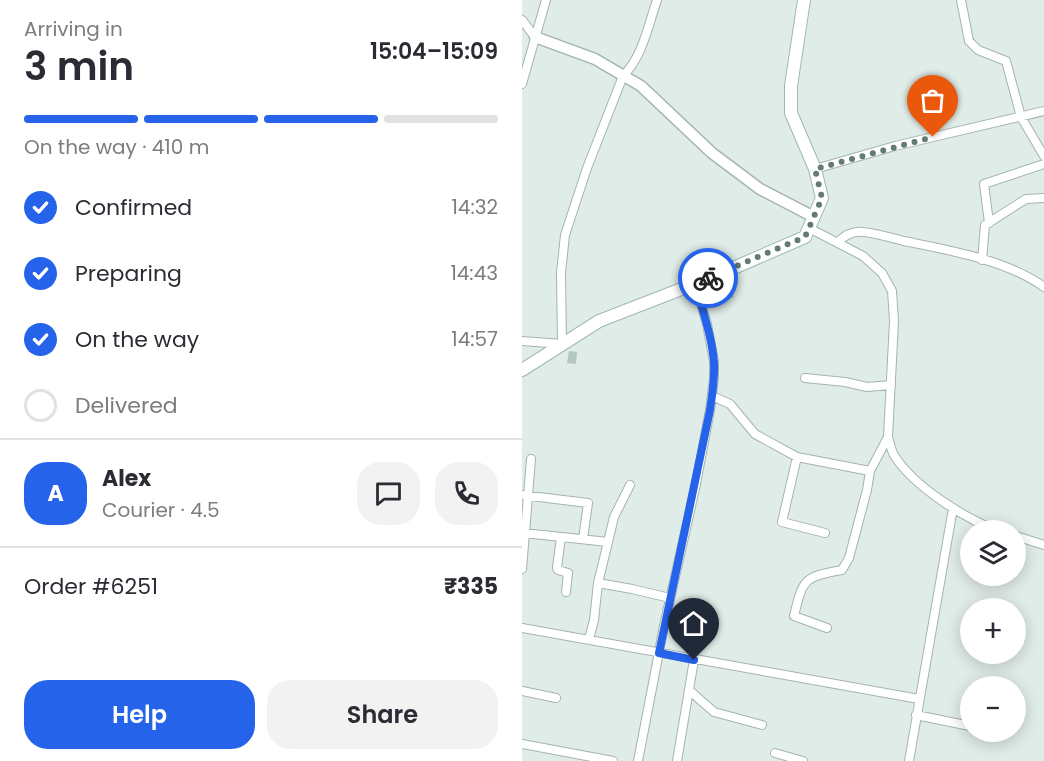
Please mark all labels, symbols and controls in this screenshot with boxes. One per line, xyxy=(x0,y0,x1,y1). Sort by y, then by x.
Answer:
text: Arriving in xyxy=(24,15,123,43)
text: 15:04–15:09 xyxy=(370,36,498,67)
text: 3 min xyxy=(24,39,134,94)
pin xyxy=(907,75,958,137)
icon: bag xyxy=(916,84,949,117)
text: On the way · 410 m xyxy=(24,133,209,161)
icon: check xyxy=(24,191,57,224)
text: Confirmed xyxy=(75,192,192,223)
text: 14:32 xyxy=(451,193,498,221)
courier xyxy=(678,248,738,308)
icon: check xyxy=(24,257,57,290)
text: Preparing xyxy=(75,258,182,289)
text: 14:43 xyxy=(450,259,498,287)
icon: bike xyxy=(692,262,725,295)
icon: check xyxy=(24,323,57,356)
text: On the way xyxy=(75,324,199,355)
text: 14:57 xyxy=(451,325,498,353)
text: Delivered xyxy=(75,390,178,421)
button: chat xyxy=(357,462,420,525)
button: phone xyxy=(435,462,498,525)
text: Alex xyxy=(102,463,151,494)
text: A xyxy=(47,478,64,509)
text: Courier · 4.5 xyxy=(102,496,220,524)
map controls xyxy=(960,520,1026,742)
button: layers xyxy=(960,520,1026,586)
text: Order #6251 xyxy=(24,571,158,602)
text: ₹335 xyxy=(444,571,498,602)
pin xyxy=(668,598,719,660)
button: + xyxy=(960,598,1026,664)
icon: home xyxy=(677,607,710,640)
button: − xyxy=(960,676,1026,742)
button: Help xyxy=(24,680,255,749)
button: Share xyxy=(267,680,498,749)

